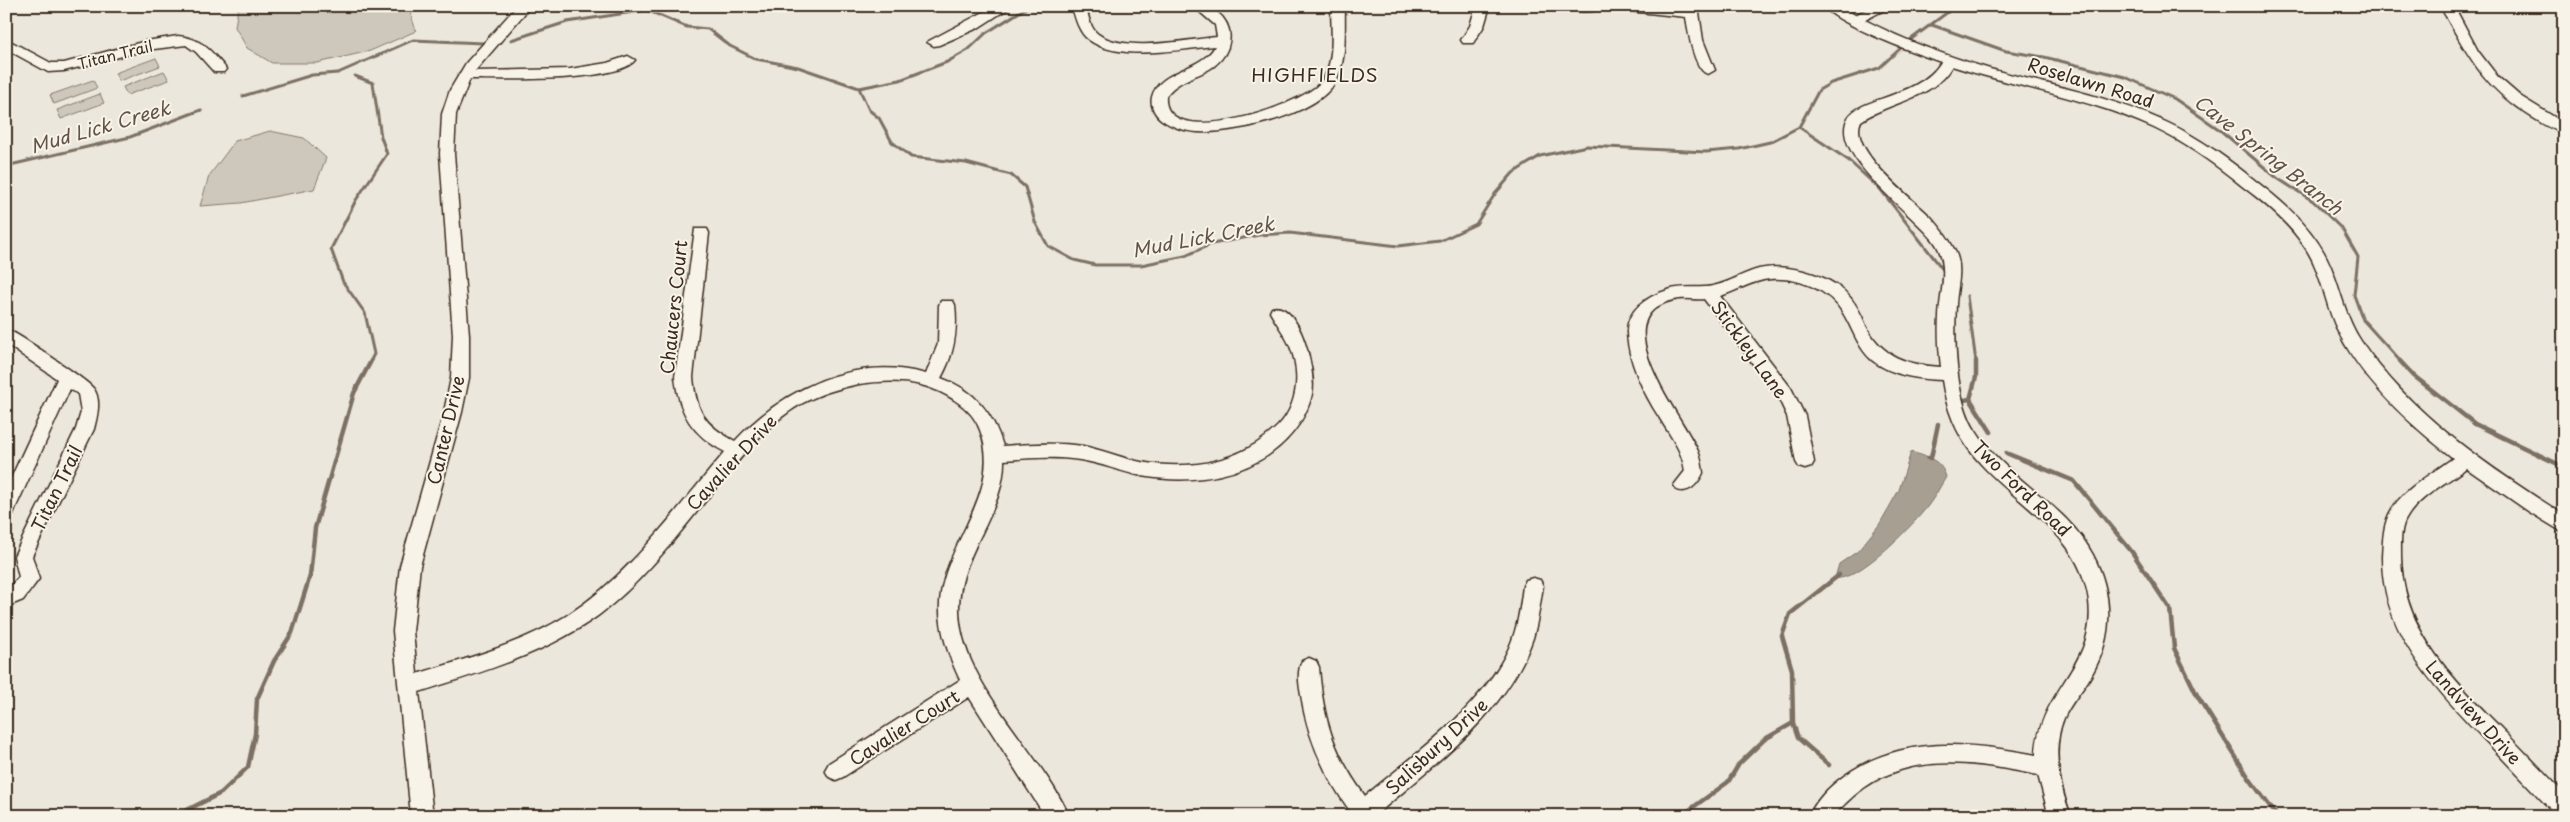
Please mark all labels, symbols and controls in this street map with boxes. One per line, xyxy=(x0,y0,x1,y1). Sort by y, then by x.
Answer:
street label: Titan Trail xyxy=(75,34,155,74)
street label: Roselawn Road xyxy=(2025,50,2157,114)
district label: HIGHFIELDS xyxy=(1251,60,1379,88)
water label: Cave Spring Branch xyxy=(2189,87,2350,221)
water label: Mud Lick Creek xyxy=(27,92,175,159)
water label: Mud Lick Creek xyxy=(1129,208,1278,264)
street label: Chaucers Court xyxy=(653,239,693,375)
street label: Stickley Lane xyxy=(1705,294,1795,404)
street label: Canter Drive xyxy=(419,373,471,487)
street label: Cavalier Drive xyxy=(679,408,783,516)
street label: Two Ford Road xyxy=(1966,434,2078,542)
street label: Titan Trail xyxy=(24,440,88,536)
street label: Landview Drive xyxy=(2420,654,2528,770)
street label: Cavalier Court xyxy=(843,682,965,772)
street label: Salisbury Drive xyxy=(1379,691,1493,801)

